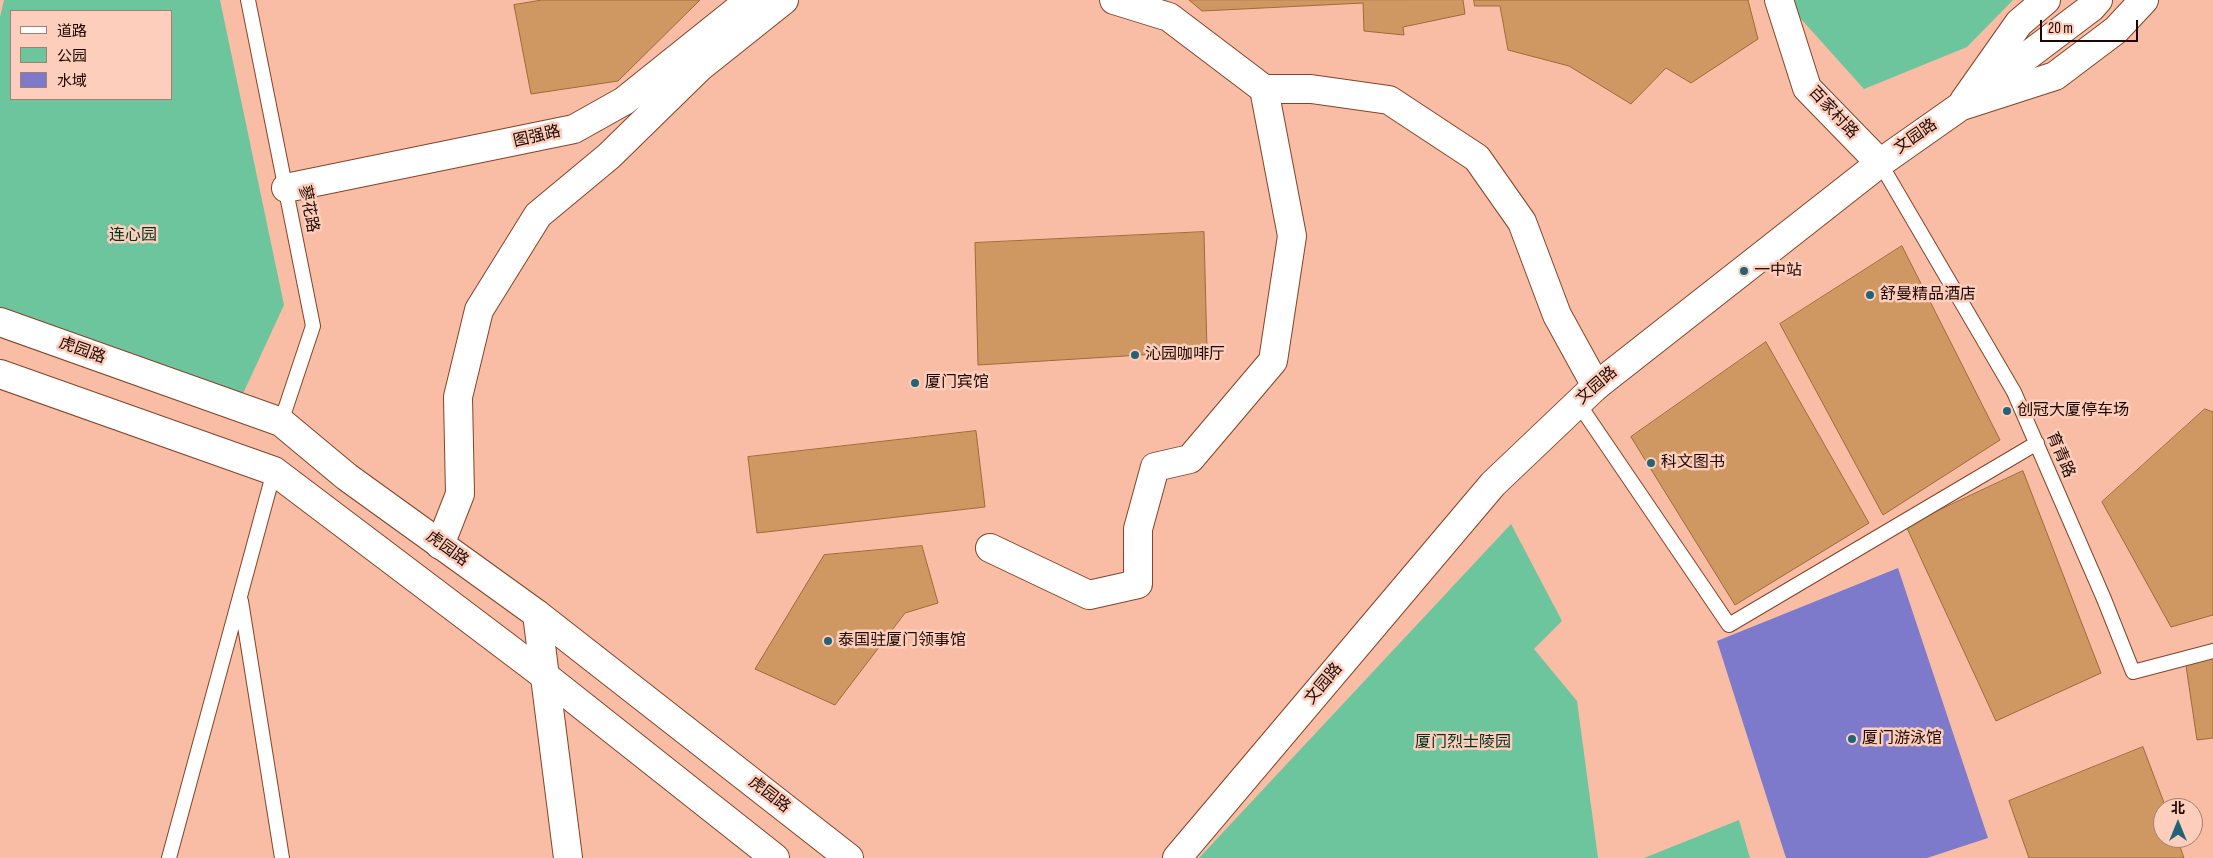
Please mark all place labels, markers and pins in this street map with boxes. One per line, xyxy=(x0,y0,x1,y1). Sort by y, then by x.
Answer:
place label: 一中站 xyxy=(1754,261,1802,281)
marker: 一中站 xyxy=(1738,265,1750,277)
place label: 舒曼精品酒店 xyxy=(1880,285,1976,305)
marker: 舒曼精品酒店 xyxy=(1864,289,1876,301)
place label: 沁园咖啡厅 xyxy=(1145,345,1225,365)
marker: 沁园咖啡厅 xyxy=(1129,349,1141,361)
place label: 厦门宾馆 xyxy=(925,373,989,393)
marker: 厦门宾馆 xyxy=(909,377,921,389)
place label: 创冠大厦停车场 xyxy=(2017,401,2129,421)
marker: 创冠大厦停车场 xyxy=(2001,405,2013,417)
place label: 科文图书 xyxy=(1661,453,1725,473)
marker: 科文图书 xyxy=(1645,457,1657,469)
place label: 泰国驻厦门领事馆 xyxy=(838,631,966,651)
marker: 泰国驻厦门领事馆 xyxy=(822,635,834,647)
place label: 厦门游泳馆 xyxy=(1862,729,1942,749)
marker: 厦门游泳馆 xyxy=(1846,733,1858,745)

